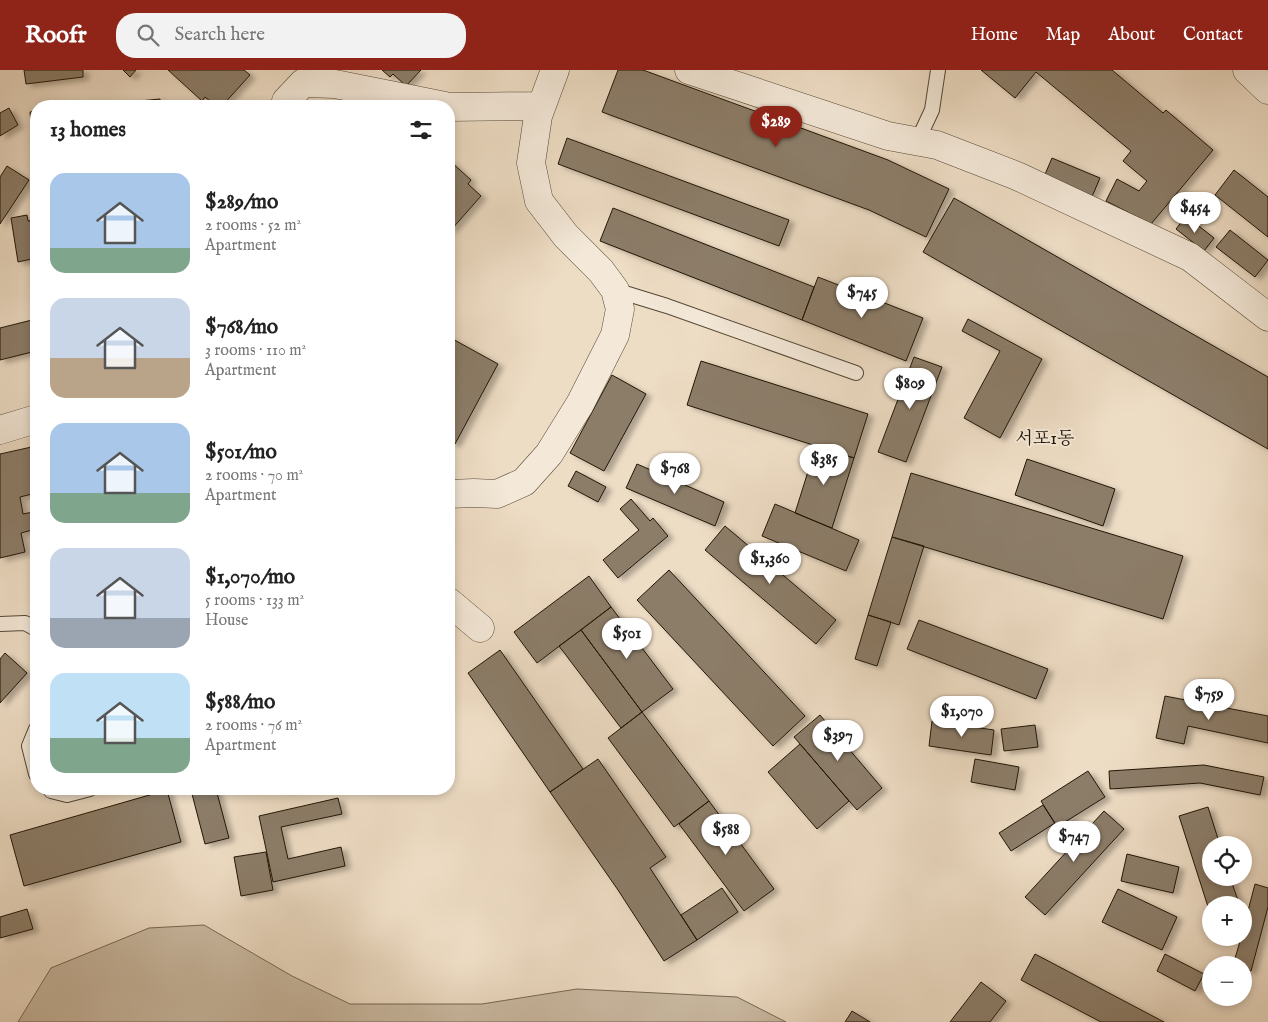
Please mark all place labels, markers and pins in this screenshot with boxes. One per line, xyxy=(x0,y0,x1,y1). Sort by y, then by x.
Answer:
pin: $289 xyxy=(746,106,806,148)
pin: $454 xyxy=(1165,191,1225,234)
pin: $745 xyxy=(832,276,892,319)
pin: $809 xyxy=(880,368,940,410)
pin: $385 xyxy=(794,444,854,486)
pin: $768 xyxy=(645,452,705,495)
pin: $1,360 xyxy=(729,542,811,585)
pin: $501 xyxy=(597,618,657,660)
pin: $759 xyxy=(1179,678,1239,721)
pin: $1,070 xyxy=(921,696,1003,738)
pin: $397 xyxy=(808,720,868,762)
pin: $588 xyxy=(696,814,756,856)
pin: $747 xyxy=(1044,820,1104,863)

